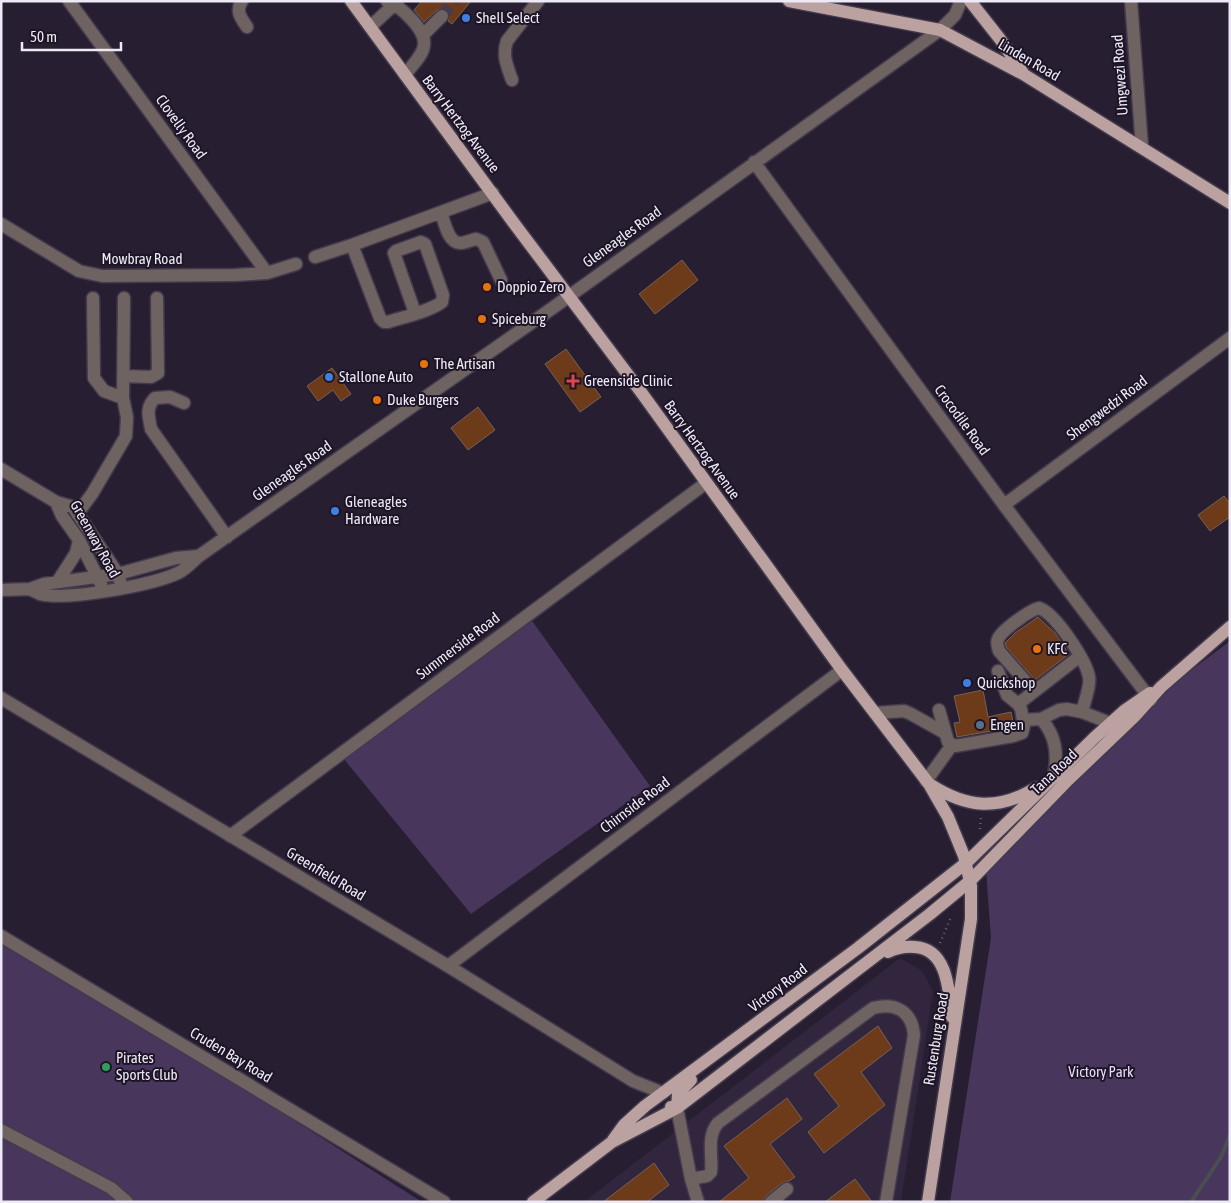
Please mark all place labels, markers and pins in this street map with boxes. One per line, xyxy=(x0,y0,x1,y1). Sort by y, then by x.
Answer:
place label: Shell Select xyxy=(476,9,540,26)
marker: Shell Select xyxy=(460,12,472,24)
place label: Doppio Zero xyxy=(497,278,564,295)
marker: Doppio Zero xyxy=(481,281,493,293)
place label: Spiceburg xyxy=(492,310,547,327)
marker: Spiceburg xyxy=(476,313,488,325)
place label: The Artisan xyxy=(434,355,495,372)
marker: The Artisan xyxy=(418,358,430,370)
place label: Stallone Auto xyxy=(339,368,413,385)
marker: Stallone Auto xyxy=(323,371,335,383)
place label: Greenside Clinic xyxy=(584,372,673,389)
marker: Greenside Clinic xyxy=(566,374,580,388)
place label: Duke Burgers xyxy=(387,391,459,408)
marker: Duke Burgers xyxy=(371,394,383,406)
place label: Gleneagles Hardware xyxy=(345,493,407,527)
marker: Gleneagles Hardware xyxy=(329,505,341,517)
place label: KFC xyxy=(1047,640,1067,657)
marker: KFC xyxy=(1031,643,1043,655)
place label: Quickshop xyxy=(977,674,1035,691)
marker: Quickshop xyxy=(961,677,973,689)
place label: Engen xyxy=(990,716,1024,733)
marker: Engen xyxy=(974,719,986,731)
place label: Pirates Sports Club xyxy=(116,1049,178,1083)
marker: Pirates Sports Club xyxy=(100,1061,112,1073)

